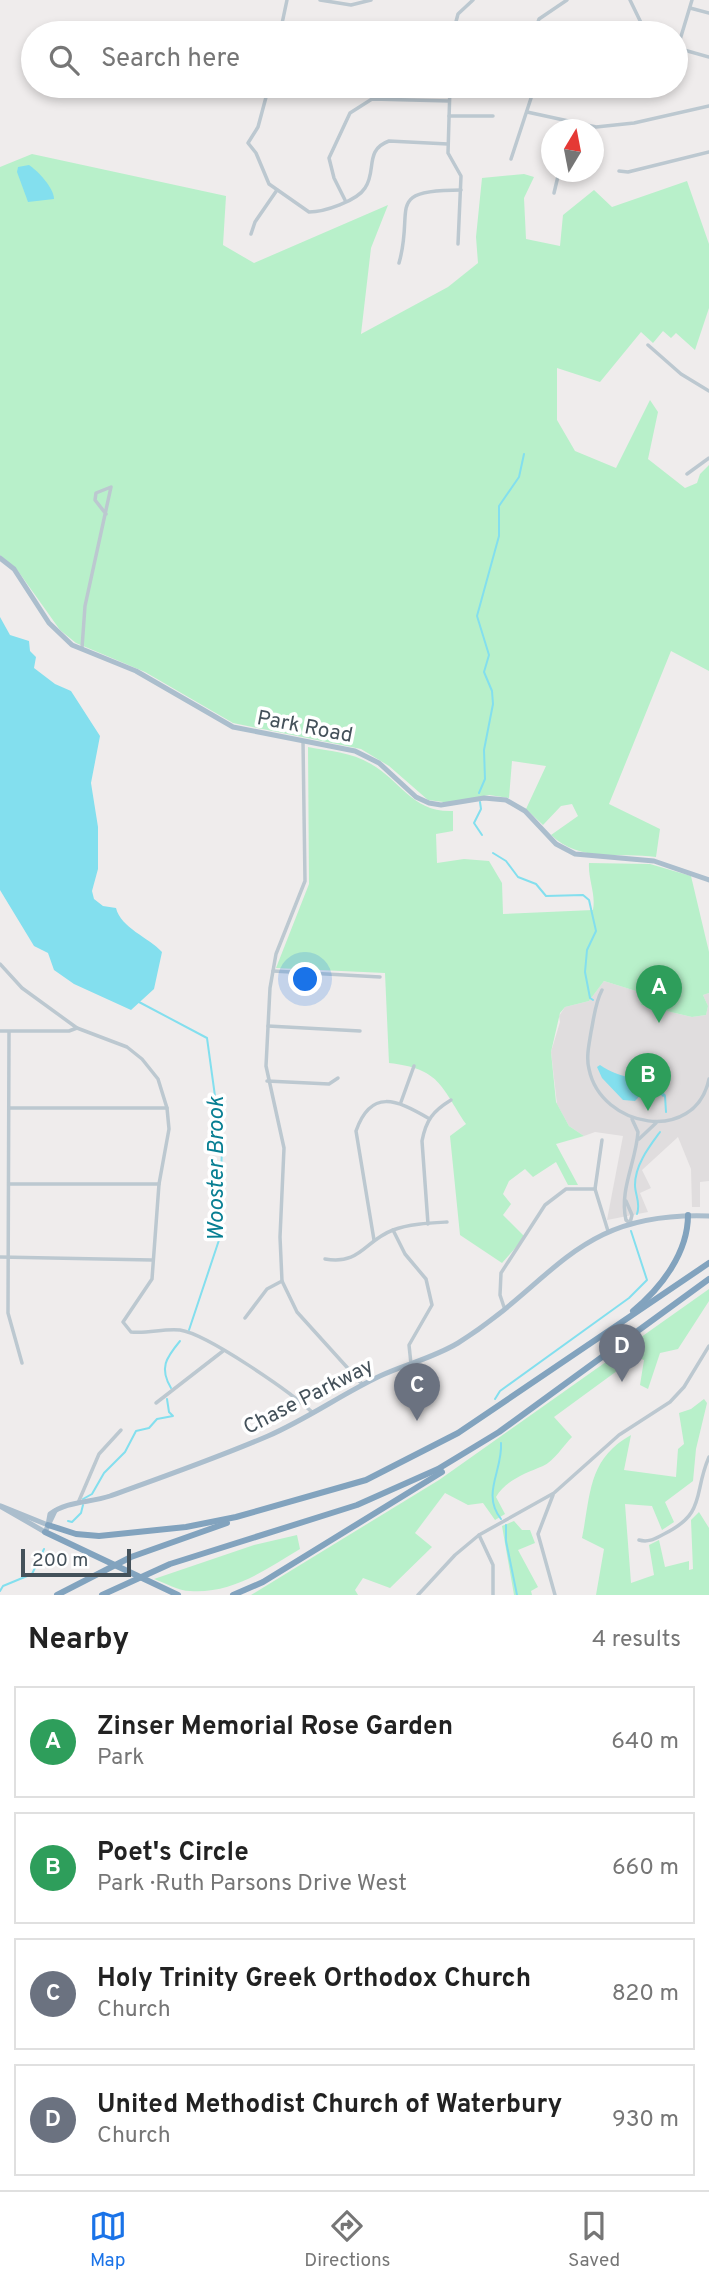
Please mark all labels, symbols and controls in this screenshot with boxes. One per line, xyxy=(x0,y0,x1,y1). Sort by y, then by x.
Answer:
search box xyxy=(21,21,688,98)
icon: search xyxy=(45,41,83,79)
text: Search here xyxy=(101,43,240,76)
north arrow xyxy=(541,119,604,182)
street label: Park Road xyxy=(255,705,355,750)
your location xyxy=(288,962,322,996)
pin: A xyxy=(636,965,682,1023)
pin: B xyxy=(625,1053,671,1111)
water label: Wooster Brook xyxy=(203,1096,232,1242)
pin: D xyxy=(599,1324,645,1382)
street label: Chase Parkway xyxy=(239,1353,378,1442)
pin: C xyxy=(394,1363,440,1421)
scale bar xyxy=(21,1546,131,1578)
text: 200 m xyxy=(32,1549,88,1573)
text: Nearby xyxy=(28,1622,129,1659)
text: 4 results xyxy=(592,1626,681,1655)
text: Zinser Memorial Rose Garden xyxy=(97,1711,453,1744)
text: A xyxy=(45,1728,61,1757)
text: 640 m xyxy=(611,1728,679,1757)
text: Park xyxy=(97,1744,144,1773)
text: Poet's Circle xyxy=(97,1837,249,1870)
text: B xyxy=(45,1854,61,1883)
text: 660 m xyxy=(612,1854,679,1883)
text: Park · Ruth Parsons Drive West xyxy=(97,1870,407,1899)
text: Holy Trinity Greek Orthodox Church xyxy=(97,1963,531,1996)
text: C xyxy=(46,1980,60,2009)
text: 820 m xyxy=(612,1980,679,2009)
text: Church xyxy=(97,1996,171,2025)
text: United Methodist Church of Waterbury xyxy=(97,2089,562,2122)
text: D xyxy=(45,2106,61,2135)
text: 930 m xyxy=(612,2106,679,2135)
text: Church xyxy=(97,2122,171,2151)
tab: Map xyxy=(89,2207,127,2273)
tab: Directions xyxy=(304,2207,391,2273)
tab: Saved xyxy=(568,2207,620,2273)

